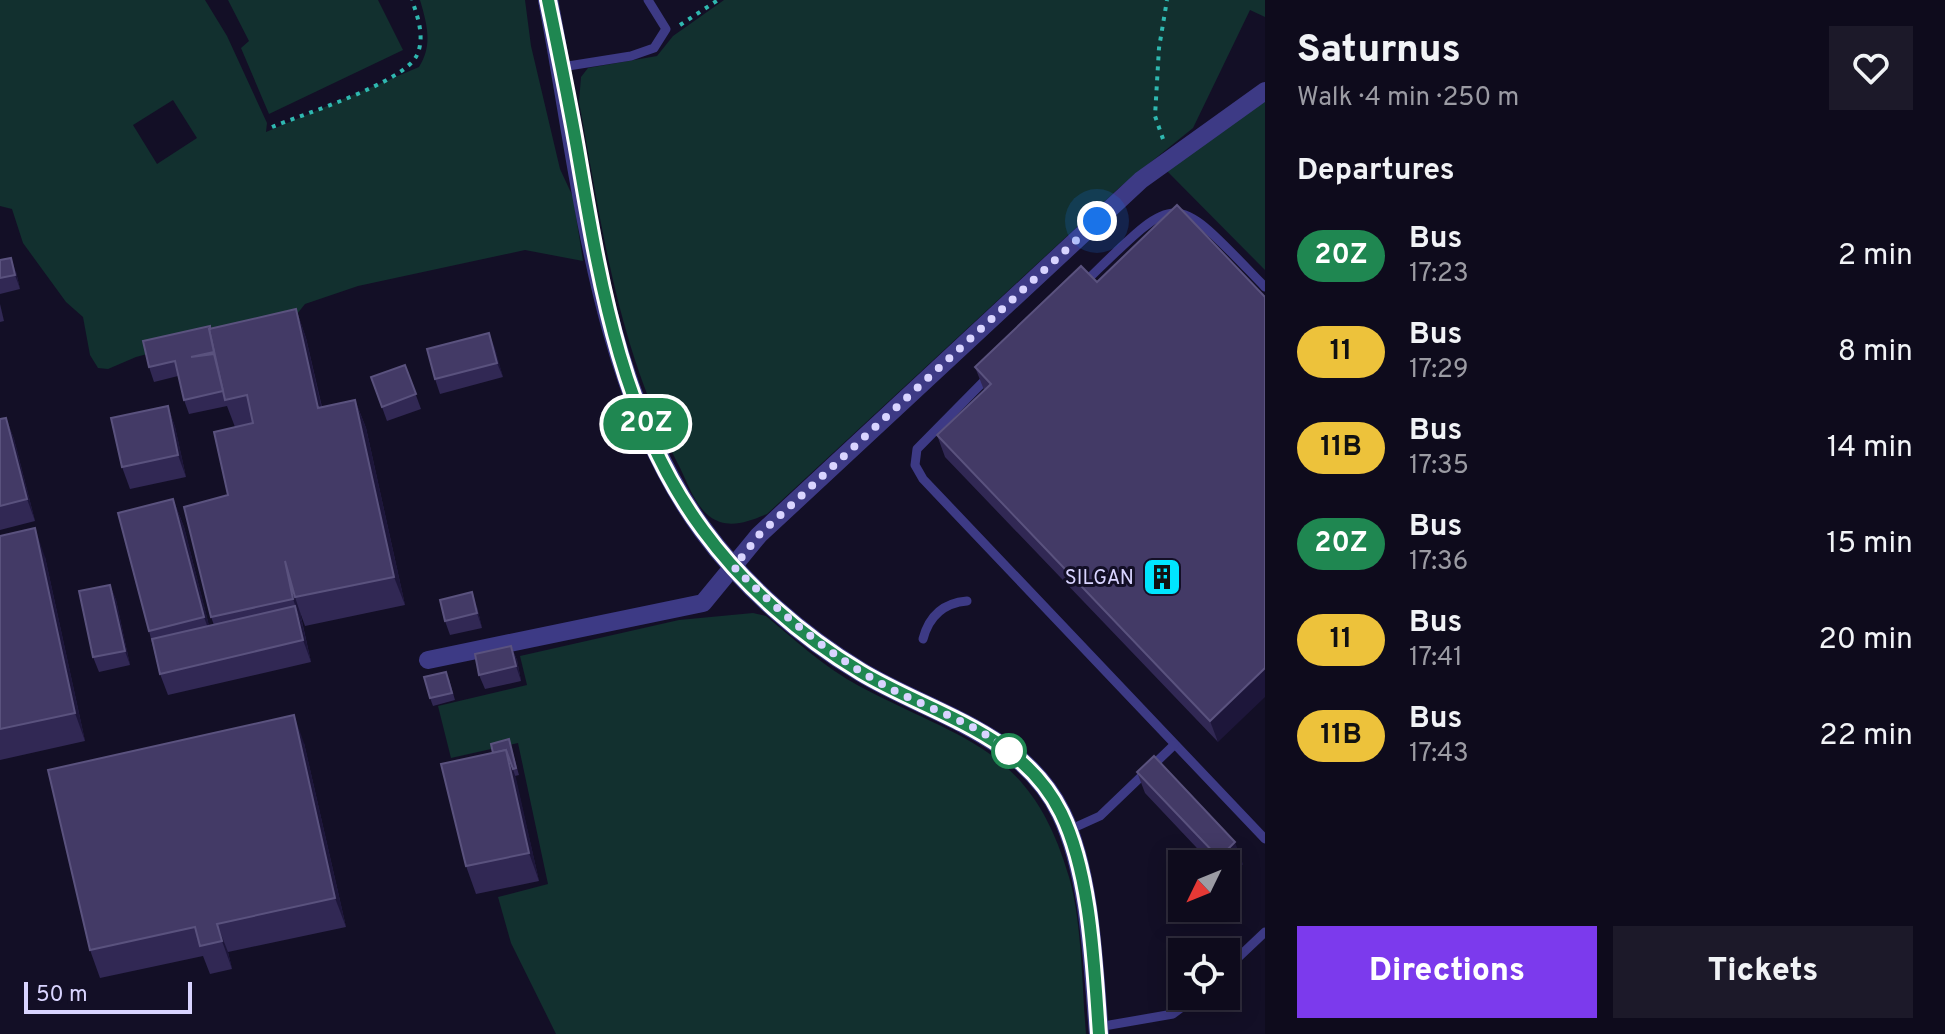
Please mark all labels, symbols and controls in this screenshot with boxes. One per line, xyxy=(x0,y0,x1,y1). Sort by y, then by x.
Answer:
button: heart xyxy=(1829,26,1913,110)
text: Saturnus xyxy=(1297,27,1461,76)
text: Walk · 4 min · 250 m xyxy=(1297,82,1519,115)
text: Departures xyxy=(1297,153,1455,190)
your location xyxy=(1077,201,1117,241)
text: Bus xyxy=(1409,221,1462,258)
text: 20Z xyxy=(1314,238,1368,274)
text: 2 min xyxy=(1838,238,1913,275)
text: 17:23 xyxy=(1409,258,1469,291)
text: Bus xyxy=(1409,317,1462,354)
text: 11 xyxy=(1330,334,1352,370)
text: 8 min xyxy=(1838,334,1913,371)
text: 17:29 xyxy=(1409,354,1468,387)
line badge: 20Z xyxy=(600,398,692,450)
text: 20Z xyxy=(619,406,673,442)
text: Bus xyxy=(1409,413,1462,450)
text: 11B xyxy=(1320,430,1362,466)
text: 14 min xyxy=(1827,430,1913,467)
text: 17:35 xyxy=(1409,450,1469,483)
text: Bus xyxy=(1409,509,1462,546)
text: 20Z xyxy=(1314,526,1368,562)
text: 15 min xyxy=(1826,526,1913,563)
text: 17:36 xyxy=(1409,546,1468,579)
building icon: SILGAN xyxy=(1141,556,1183,598)
place label: SILGAN xyxy=(1065,566,1134,592)
text: Bus xyxy=(1409,605,1462,642)
text: 11 xyxy=(1330,622,1352,658)
text: 20 min xyxy=(1818,622,1913,659)
text: 17:41 xyxy=(1409,642,1463,675)
text: Bus xyxy=(1409,701,1462,738)
text: 11B xyxy=(1320,718,1362,754)
text: 22 min xyxy=(1819,718,1913,755)
unlabelled marker xyxy=(992,734,1026,768)
text: 17:43 xyxy=(1409,738,1469,771)
north arrow xyxy=(1168,850,1240,922)
map controls xyxy=(1168,850,1240,1010)
button: Directions xyxy=(1297,926,1597,1018)
button: Tickets xyxy=(1613,926,1913,1018)
button: locate xyxy=(1168,938,1240,1010)
scale bar xyxy=(24,978,192,1014)
text: 50 m xyxy=(36,982,88,1009)

